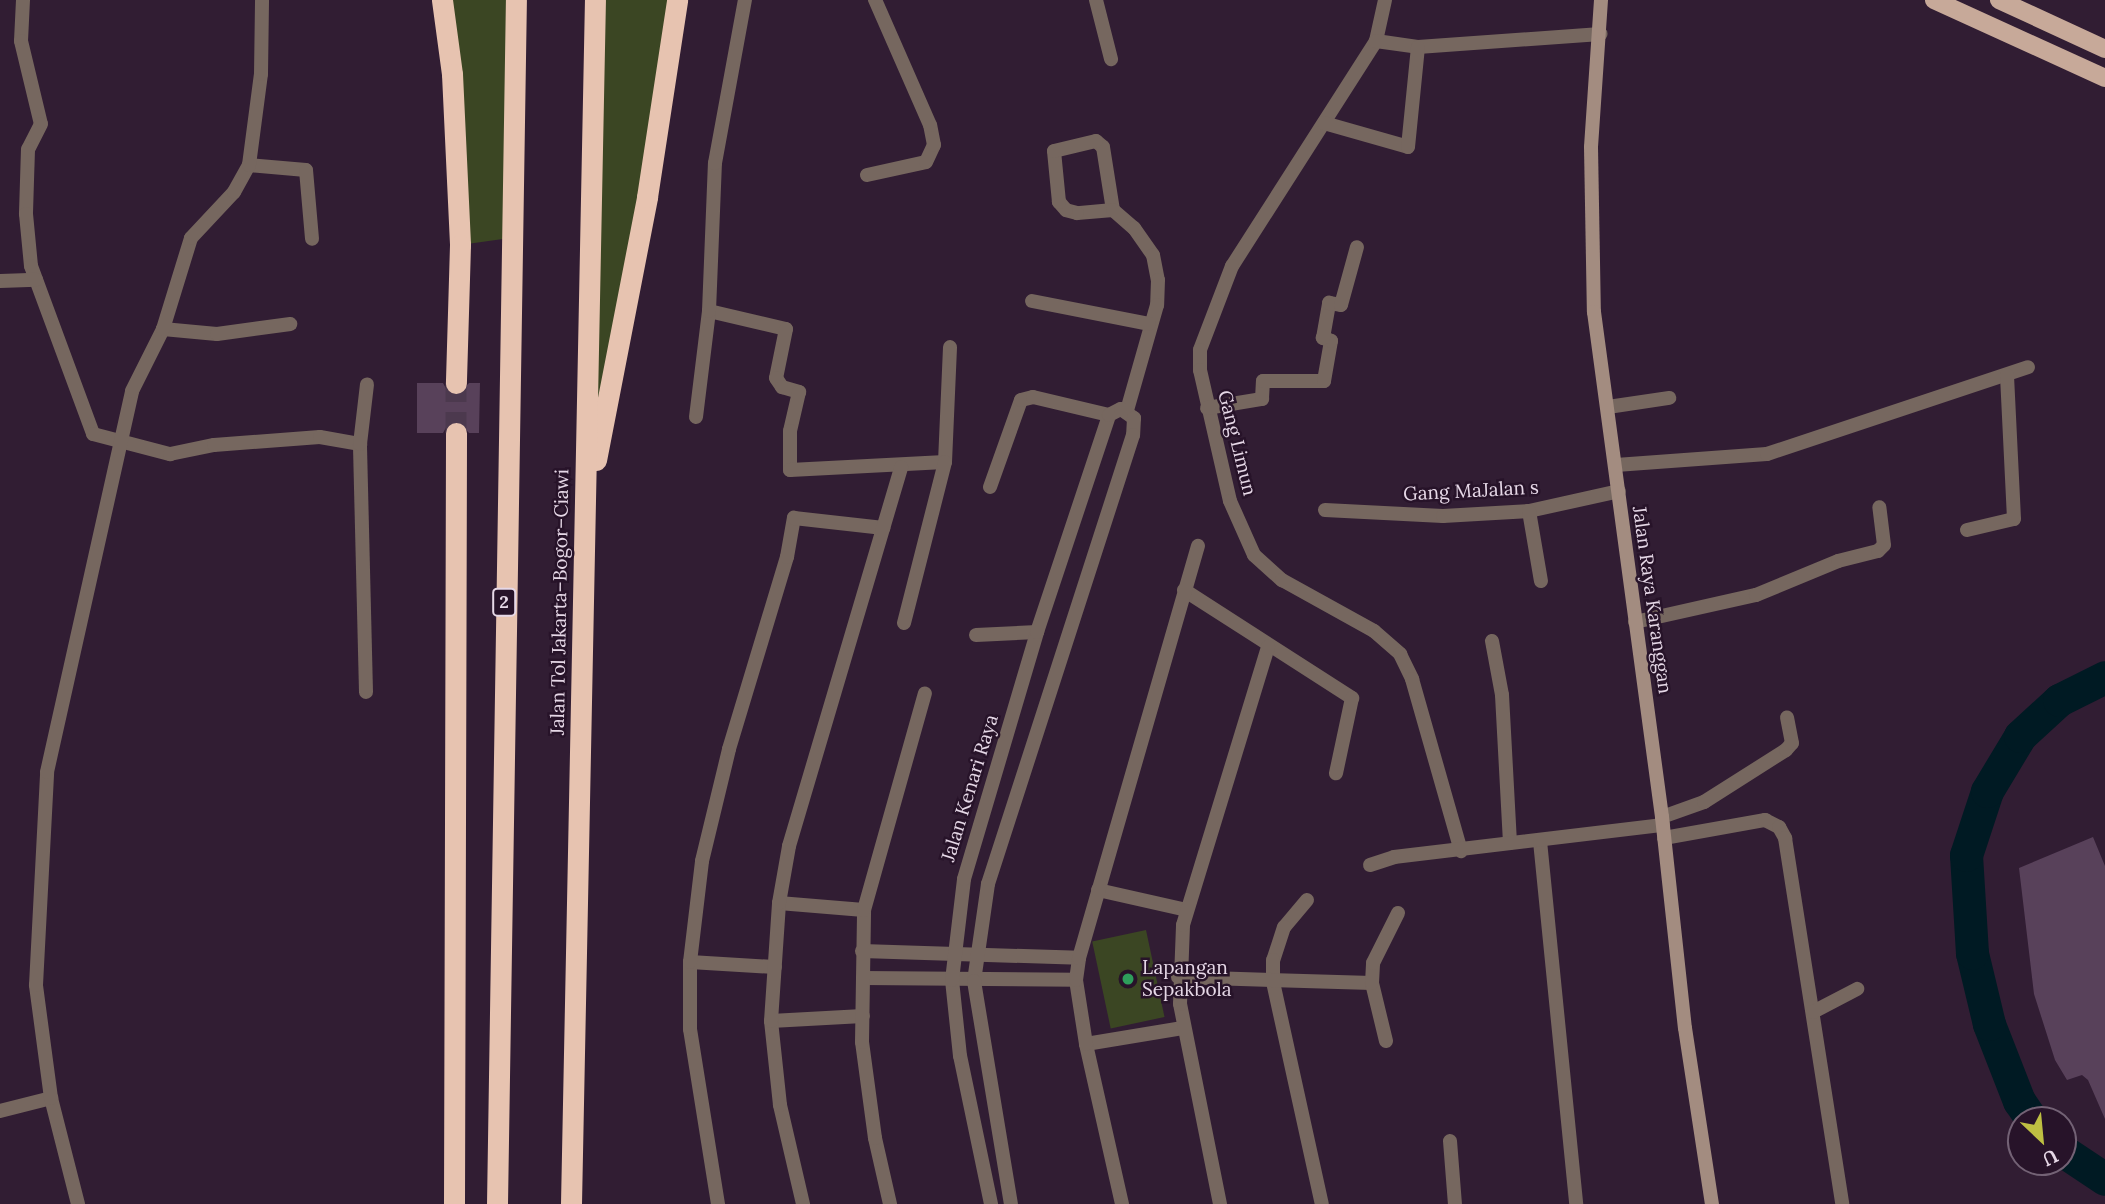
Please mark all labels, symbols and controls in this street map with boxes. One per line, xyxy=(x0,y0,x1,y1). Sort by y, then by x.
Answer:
street label: Gang Limun xyxy=(1213,388,1261,498)
street label: Jalan Tol Jakarta–Bogor–Ciawi xyxy=(546,469,574,735)
street label: Gang MaJalan s xyxy=(1403,476,1539,506)
street label: Jalan Raya Karanggan xyxy=(1628,505,1676,695)
road number: 2 xyxy=(492,588,516,616)
street label: Jalan Kenari Raya xyxy=(937,712,1003,864)
place label: Lapangan Sepakbola xyxy=(1142,957,1232,1001)
marker: Lapangan Sepakbola xyxy=(1120,971,1136,987)
north arrow xyxy=(2007,1106,2077,1176)
text: U xyxy=(2039,1144,2062,1172)

